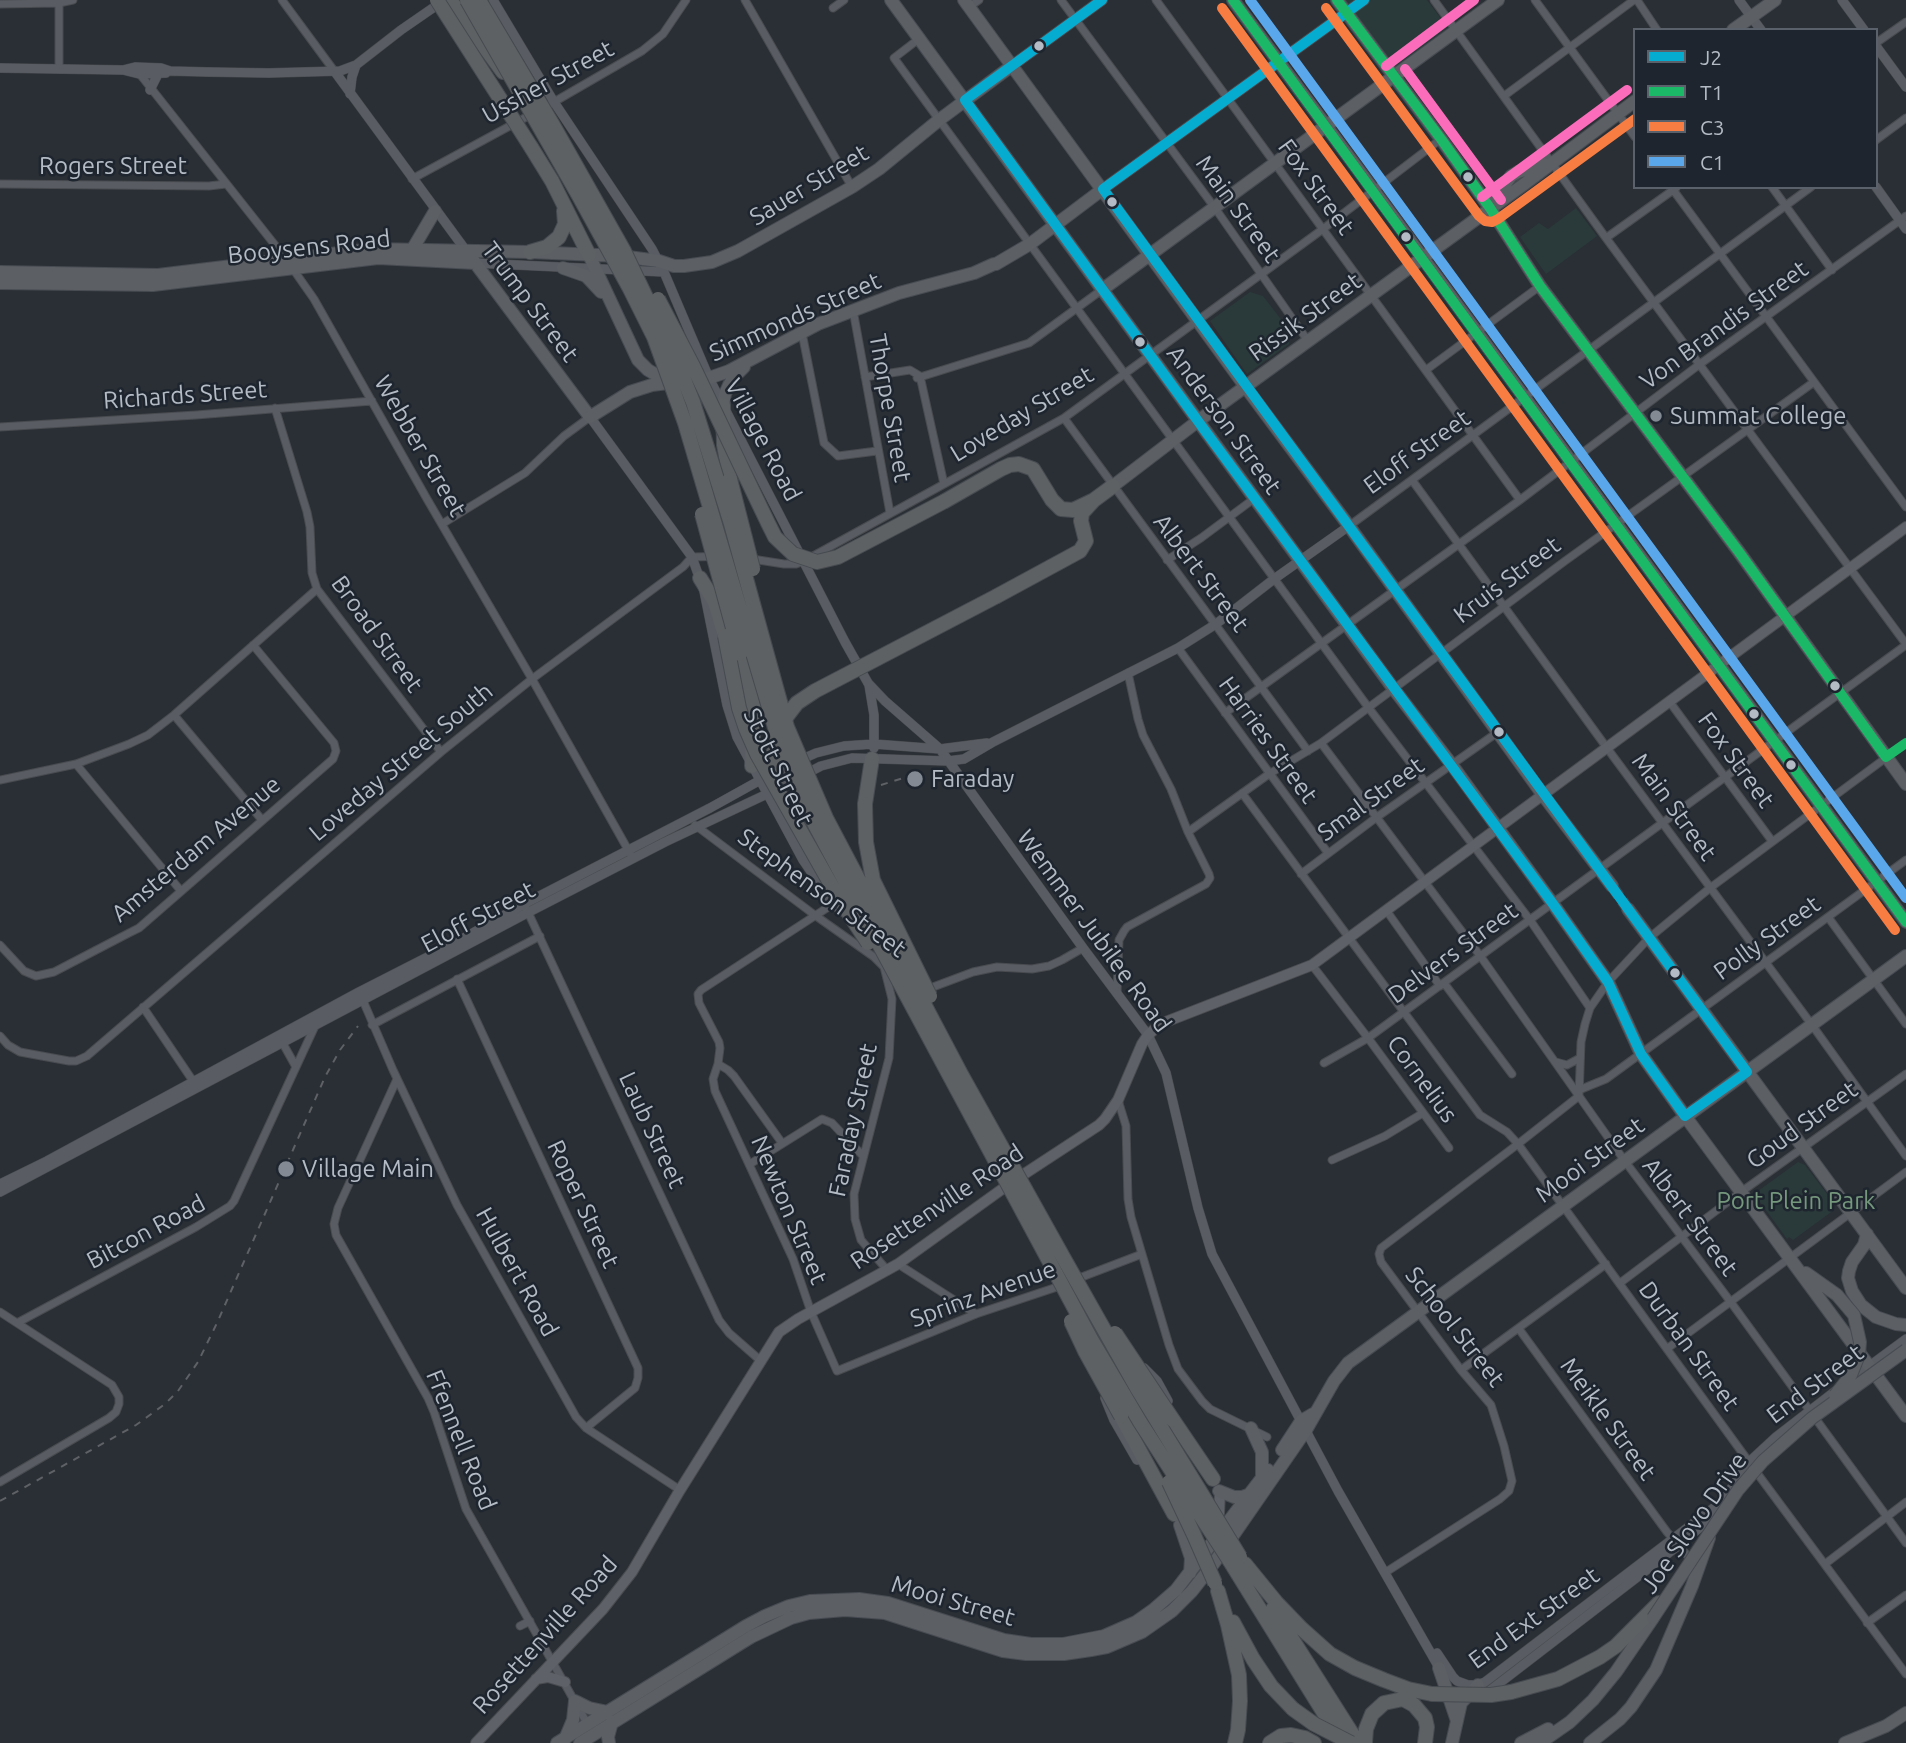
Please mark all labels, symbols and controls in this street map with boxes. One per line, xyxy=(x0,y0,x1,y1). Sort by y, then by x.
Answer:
legend xyxy=(1633,28,1878,189)
street label: Ussher Street xyxy=(477,34,619,130)
unlabelled marker xyxy=(1032,39,1046,53)
text: J2 xyxy=(1700,45,1722,69)
text: T1 xyxy=(1700,80,1724,104)
text: C3 xyxy=(1700,115,1725,139)
street label: Fox Street xyxy=(1272,134,1360,240)
street label: Sauer Street xyxy=(744,138,874,232)
street label: Main Street xyxy=(1190,150,1286,268)
text: C1 xyxy=(1700,150,1725,174)
street label: Rogers Street xyxy=(39,152,187,180)
unlabelled marker xyxy=(1461,170,1475,184)
unlabelled marker xyxy=(1105,195,1119,209)
street label: Booysens Road xyxy=(226,224,392,270)
unlabelled marker xyxy=(1399,230,1413,244)
street label: Trump Street xyxy=(476,236,584,368)
street label: Von Brandis Street xyxy=(1634,254,1814,396)
street label: Simmonds Street xyxy=(705,266,885,368)
street label: Rissik Street xyxy=(1243,267,1367,367)
street label: Thorpe Street xyxy=(863,332,917,484)
unlabelled marker xyxy=(1133,335,1147,349)
street label: Anderson Street xyxy=(1161,340,1287,500)
street label: Loveday Street xyxy=(945,360,1099,468)
street label: Webber Street xyxy=(368,370,472,522)
street label: Village Road xyxy=(719,374,807,506)
street label: Richards Street xyxy=(102,375,268,415)
place label: Summat College xyxy=(1670,402,1847,430)
street label: Eloff Street xyxy=(1358,404,1476,500)
marker: Summat College xyxy=(1648,408,1664,424)
street label: Albert Street xyxy=(1147,508,1255,638)
street label: Kruis Street xyxy=(1448,531,1566,629)
street label: Broad Street xyxy=(325,570,429,698)
street label: Harries Street xyxy=(1212,671,1324,809)
street label: Loveday Street South xyxy=(303,677,499,847)
unlabelled marker xyxy=(1828,679,1842,693)
street label: Stott Street xyxy=(737,703,819,831)
street label: Fox Street xyxy=(1692,707,1780,813)
unlabelled marker xyxy=(1747,707,1761,721)
unlabelled marker xyxy=(1492,725,1506,739)
street label: Main Street xyxy=(1626,748,1722,866)
street label: Smal Street xyxy=(1312,751,1430,847)
unlabelled marker xyxy=(1784,758,1798,772)
place label: Faraday xyxy=(931,765,1014,793)
marker: Faraday xyxy=(905,769,925,789)
street label: Amsterdam Avenue xyxy=(106,770,286,928)
street label: Stephenson Street xyxy=(732,822,912,964)
street label: Wemmer Jubilee Road xyxy=(1011,824,1177,1038)
street label: Eloff Street xyxy=(416,875,540,959)
street label: Polly Street xyxy=(1708,890,1826,986)
street label: Delvers Street xyxy=(1382,896,1524,1010)
unlabelled marker xyxy=(1668,966,1682,980)
street label: Cornelius xyxy=(1381,1030,1463,1128)
street label: Faraday Street xyxy=(823,1041,883,1199)
street label: Laub Street xyxy=(613,1067,691,1193)
street label: Goud Street xyxy=(1741,1075,1863,1175)
street label: Mooi Street xyxy=(1530,1111,1650,1209)
street label: Newton Street xyxy=(745,1131,833,1289)
street label: Roper Street xyxy=(541,1135,625,1273)
street label: Rosettenville Road xyxy=(845,1138,1029,1276)
street label: Albert Street xyxy=(1636,1152,1744,1282)
place label: Village Main xyxy=(302,1155,434,1183)
marker: Village Main xyxy=(276,1159,296,1179)
park label: Port Plein Park xyxy=(1717,1187,1875,1215)
street label: Bitcon Road xyxy=(82,1189,210,1275)
street label: Hulbert Road xyxy=(470,1202,564,1342)
street label: Sprinz Avenue xyxy=(906,1254,1060,1334)
street label: School Street xyxy=(1399,1261,1511,1393)
street label: Durban Street xyxy=(1633,1276,1745,1416)
street label: End Street xyxy=(1761,1338,1869,1430)
street label: Meikle Street xyxy=(1554,1352,1662,1486)
street label: Ffennell Road xyxy=(420,1366,502,1514)
street label: Joe Slovo Drive xyxy=(1635,1447,1753,1599)
street label: Rosettenville Road xyxy=(467,1550,623,1720)
street label: End Ext Street xyxy=(1463,1561,1605,1675)
street label: Mooi Street xyxy=(888,1570,1018,1632)

